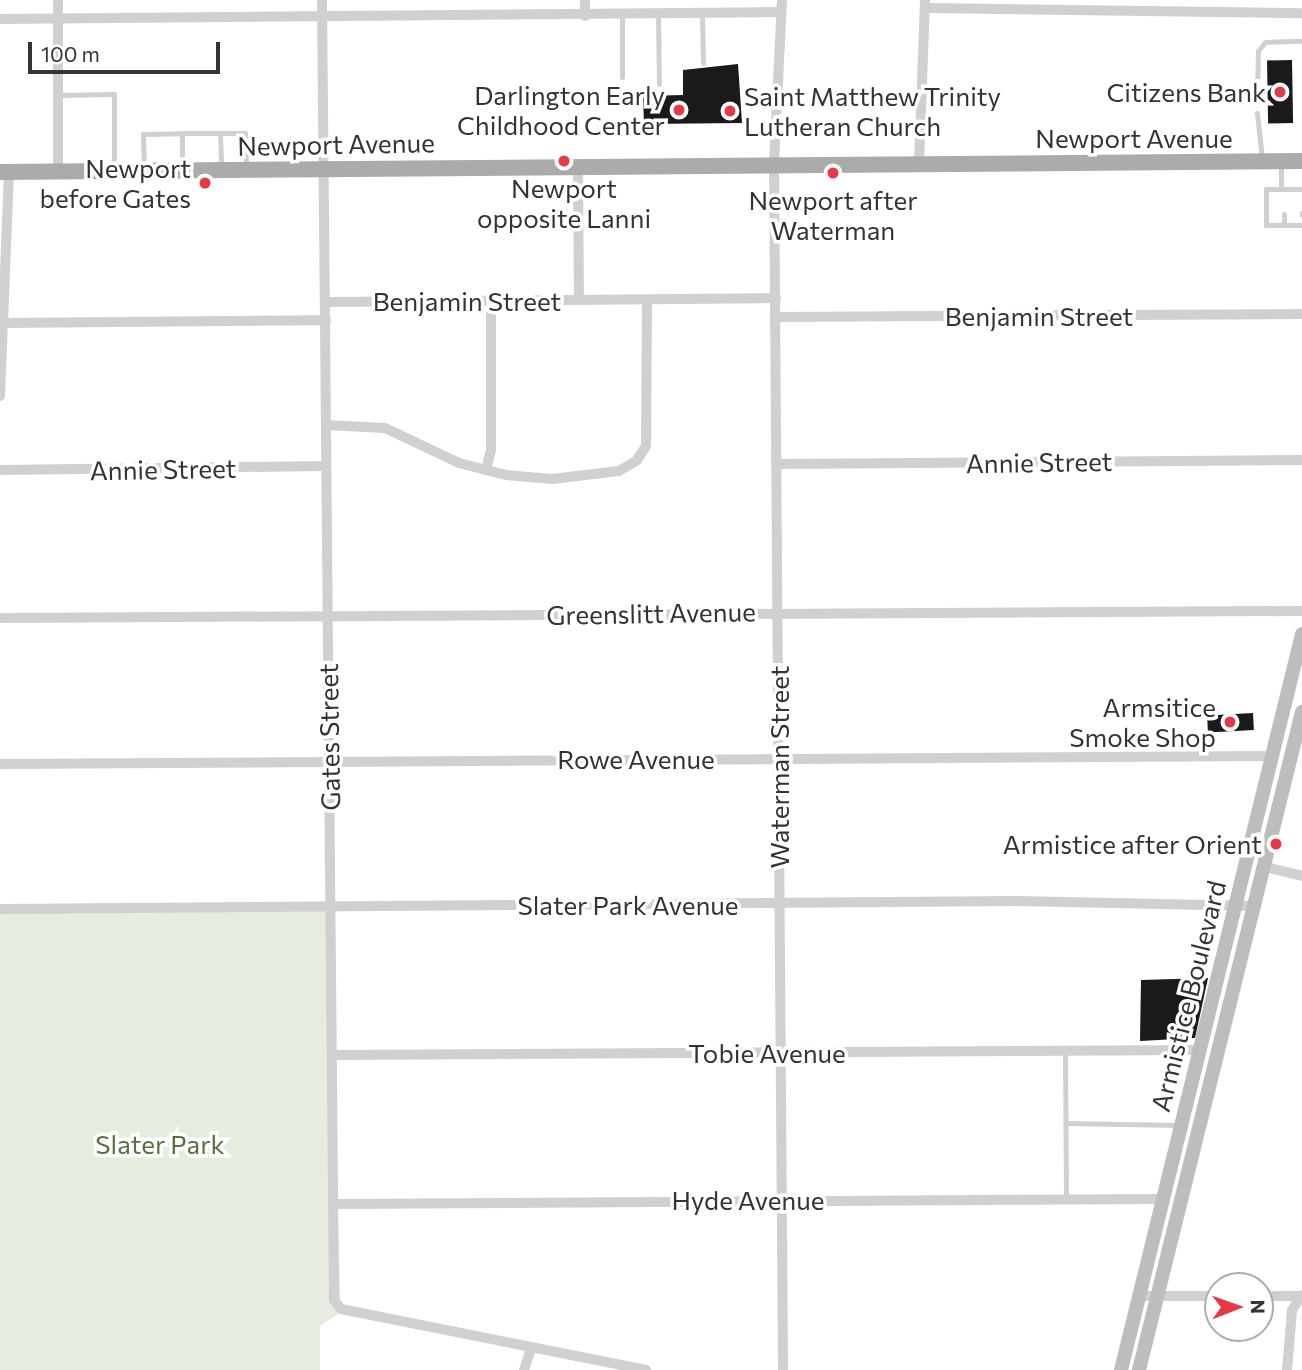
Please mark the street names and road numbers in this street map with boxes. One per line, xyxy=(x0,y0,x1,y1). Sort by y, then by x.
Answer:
street label: Newport Avenue xyxy=(1035,122,1233,154)
street label: Newport Avenue xyxy=(237,127,435,161)
street label: Benjamin Street xyxy=(373,285,561,317)
street label: Benjamin Street xyxy=(945,300,1133,332)
street label: Annie Street xyxy=(965,445,1113,479)
street label: Annie Street xyxy=(89,452,237,486)
street label: Greenslitt Avenue xyxy=(546,596,756,630)
street label: Gates Street xyxy=(312,663,346,811)
street label: Waterman Street xyxy=(763,666,795,868)
street label: Rowe Avenue xyxy=(557,743,715,775)
street label: Armistice Boulevard xyxy=(1144,877,1232,1115)
street label: Slater Park Avenue xyxy=(517,889,739,921)
street label: Tobie Avenue xyxy=(688,1037,846,1069)
street label: Hyde Avenue xyxy=(672,1184,824,1216)

